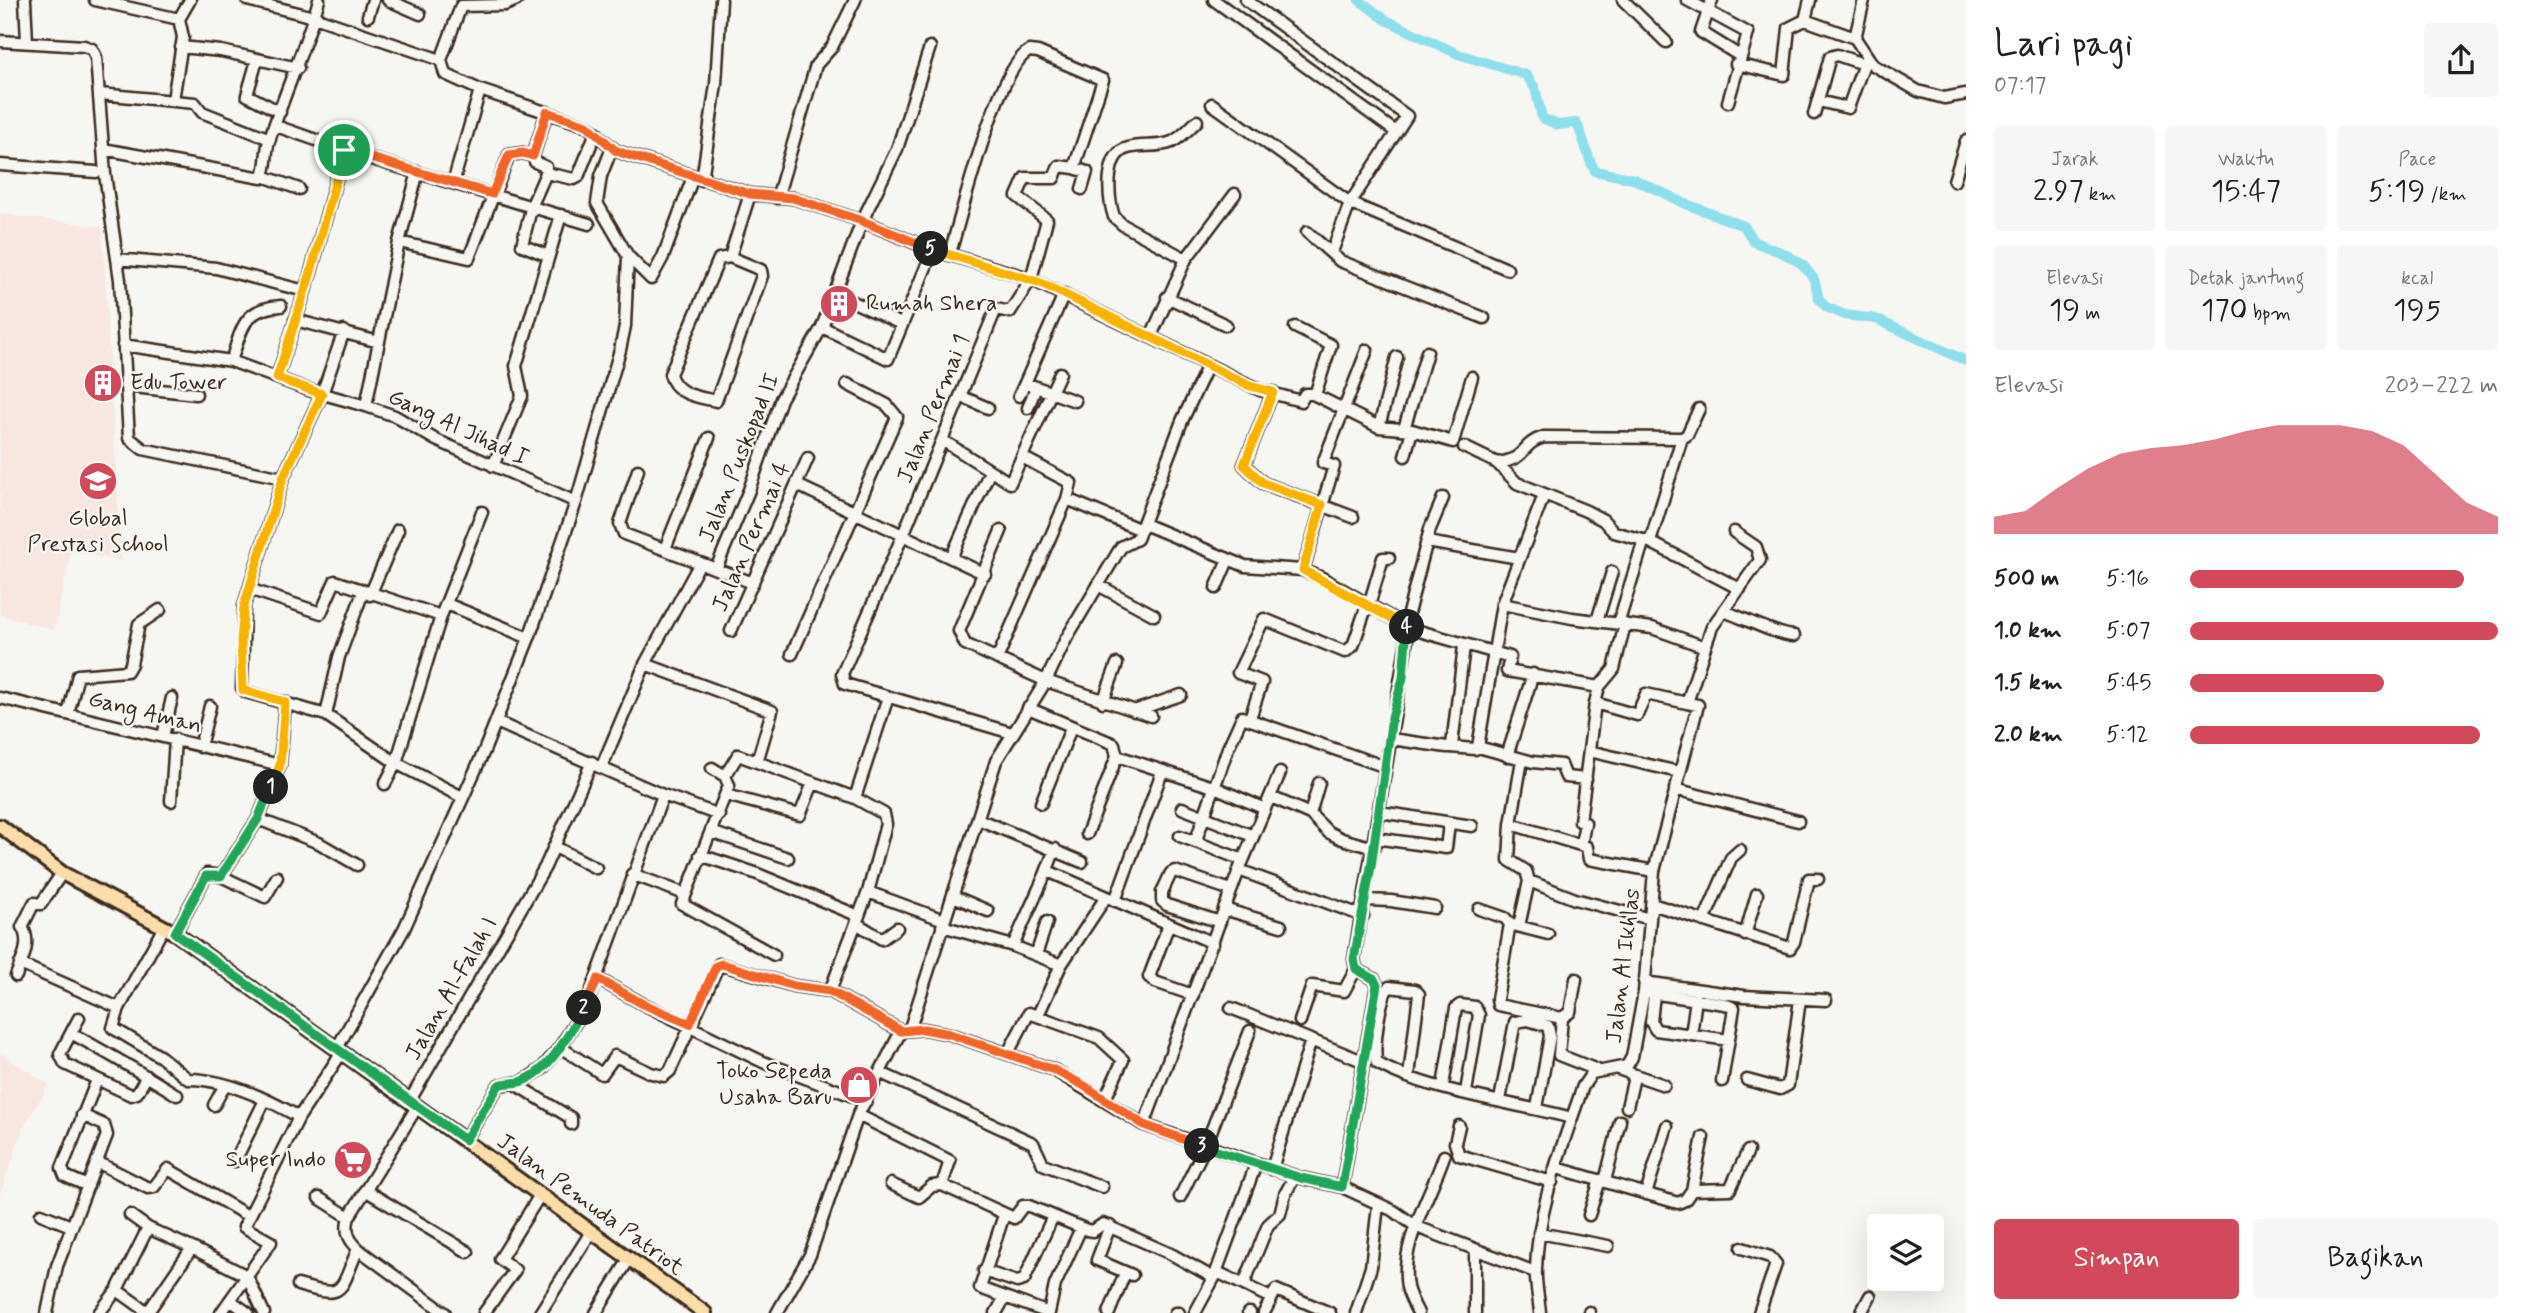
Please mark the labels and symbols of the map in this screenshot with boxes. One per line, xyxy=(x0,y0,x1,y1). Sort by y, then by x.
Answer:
pin xyxy=(314,120,374,180)
pin: 5 xyxy=(914,232,948,266)
building icon: Rumah Shera xyxy=(818,283,860,325)
place label: Rumah Shera xyxy=(866,289,997,319)
street label: Jalan Permai 1 xyxy=(891,330,977,488)
building icon: Edu Tower xyxy=(82,362,124,404)
place label: Edu Tower xyxy=(130,368,227,398)
street label: Jalan Puskopad II xyxy=(692,369,788,547)
street label: Gang Al Jihad I xyxy=(382,382,533,475)
street label: Jalan Permai 4 xyxy=(706,457,798,617)
school or university icon: Global Prestasi School xyxy=(77,460,119,502)
place label: Global Prestasi School xyxy=(27,504,169,560)
pin: 4 xyxy=(1390,610,1424,644)
street label: Gang Aman xyxy=(85,684,205,744)
pin: 1 xyxy=(254,770,288,804)
street label: Jalan Al Ikhlas xyxy=(1600,887,1648,1045)
street label: Jalan Al-Falah I xyxy=(399,912,505,1066)
pin: 2 xyxy=(566,990,602,1026)
place label: Toko Sepeda Usaha Baru xyxy=(716,1057,832,1113)
shop icon: Toko Sepeda Usaha Baru xyxy=(838,1064,880,1106)
street label: Jalan Pemuda Patriot xyxy=(491,1127,690,1283)
pin: 3 xyxy=(1184,1128,1220,1164)
supermarket icon: Super Indo xyxy=(332,1139,374,1181)
place label: Super Indo xyxy=(226,1145,326,1175)

